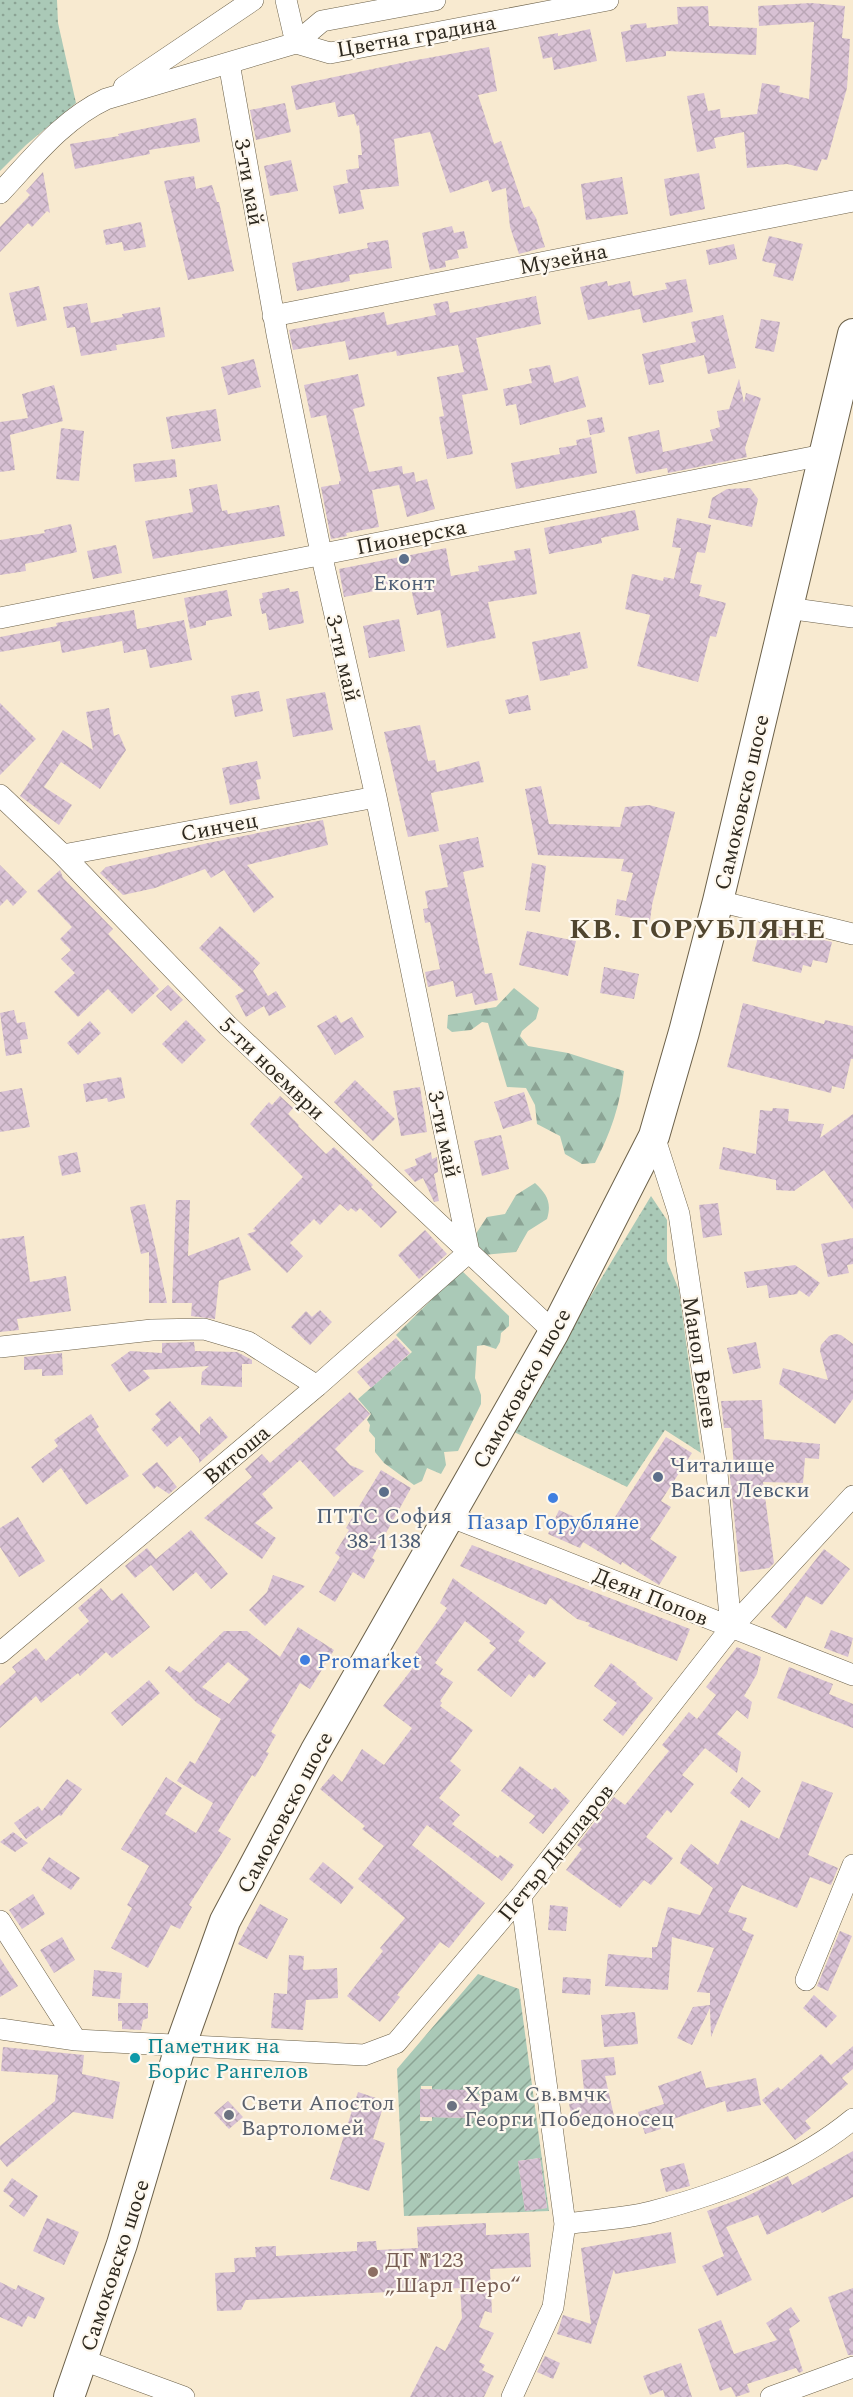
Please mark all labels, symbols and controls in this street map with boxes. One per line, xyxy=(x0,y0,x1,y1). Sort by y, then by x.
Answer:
street label: Цветна градина xyxy=(334,6,499,67)
street label: 3-ти май xyxy=(225,136,272,229)
street label: Музейна xyxy=(516,235,610,284)
street label: Пионерска xyxy=(353,511,470,564)
marker: Еконт xyxy=(397,552,411,566)
place label: Еконт xyxy=(373,567,435,600)
street label: 3-ти май xyxy=(317,612,369,705)
street label: Самоковско шосе xyxy=(706,711,779,893)
street label: Синчец xyxy=(178,804,261,851)
district label: КВ. ГОРУБЛЯНЕ xyxy=(569,908,827,951)
street label: 5-ти ноември xyxy=(211,1010,333,1128)
street label: 3-ти май xyxy=(418,1088,469,1181)
street label: Манол Велев xyxy=(673,1294,726,1430)
street label: Самоковско шосе xyxy=(464,1302,580,1475)
street label: Витоша xyxy=(196,1417,278,1493)
place label: Читалище Васил Левски xyxy=(670,1449,810,1507)
marker: Читалище Васил Левски xyxy=(651,1470,665,1484)
marker: ПТТС София 38-1138 xyxy=(377,1485,391,1499)
marker: Пазар Горубляне xyxy=(546,1491,560,1505)
place label: ПТТС София 38-1138 xyxy=(316,1500,452,1558)
place label: Пазар Горубляне xyxy=(467,1506,639,1539)
street label: Деян Попов xyxy=(588,1559,713,1635)
place label: Promarket xyxy=(317,1645,420,1678)
marker: Promarket xyxy=(298,1653,312,1667)
street label: Самоковско шосе xyxy=(229,1726,342,1900)
street label: Петър Дипларов xyxy=(490,1777,622,1929)
place label: Паметник на Борис Рангелов xyxy=(147,2030,308,2088)
marker: Паметник на Борис Рангелов xyxy=(128,2051,142,2065)
place label: Храм Св.вмчк Георги Победоносец xyxy=(464,2078,674,2136)
place label: Свети Апостол Вартоломей xyxy=(241,2087,395,2145)
marker: Храм Св.вмчк Георги Победоносец xyxy=(445,2099,459,2113)
marker: Свети Апостол Вартоломей xyxy=(222,2108,236,2122)
street label: Самоковско шосе xyxy=(72,2175,159,2356)
place label: ДГ №123 „Шарл Перо“ xyxy=(385,2244,521,2302)
marker: ДГ №123 „Шарл Перо“ xyxy=(366,2265,380,2279)

